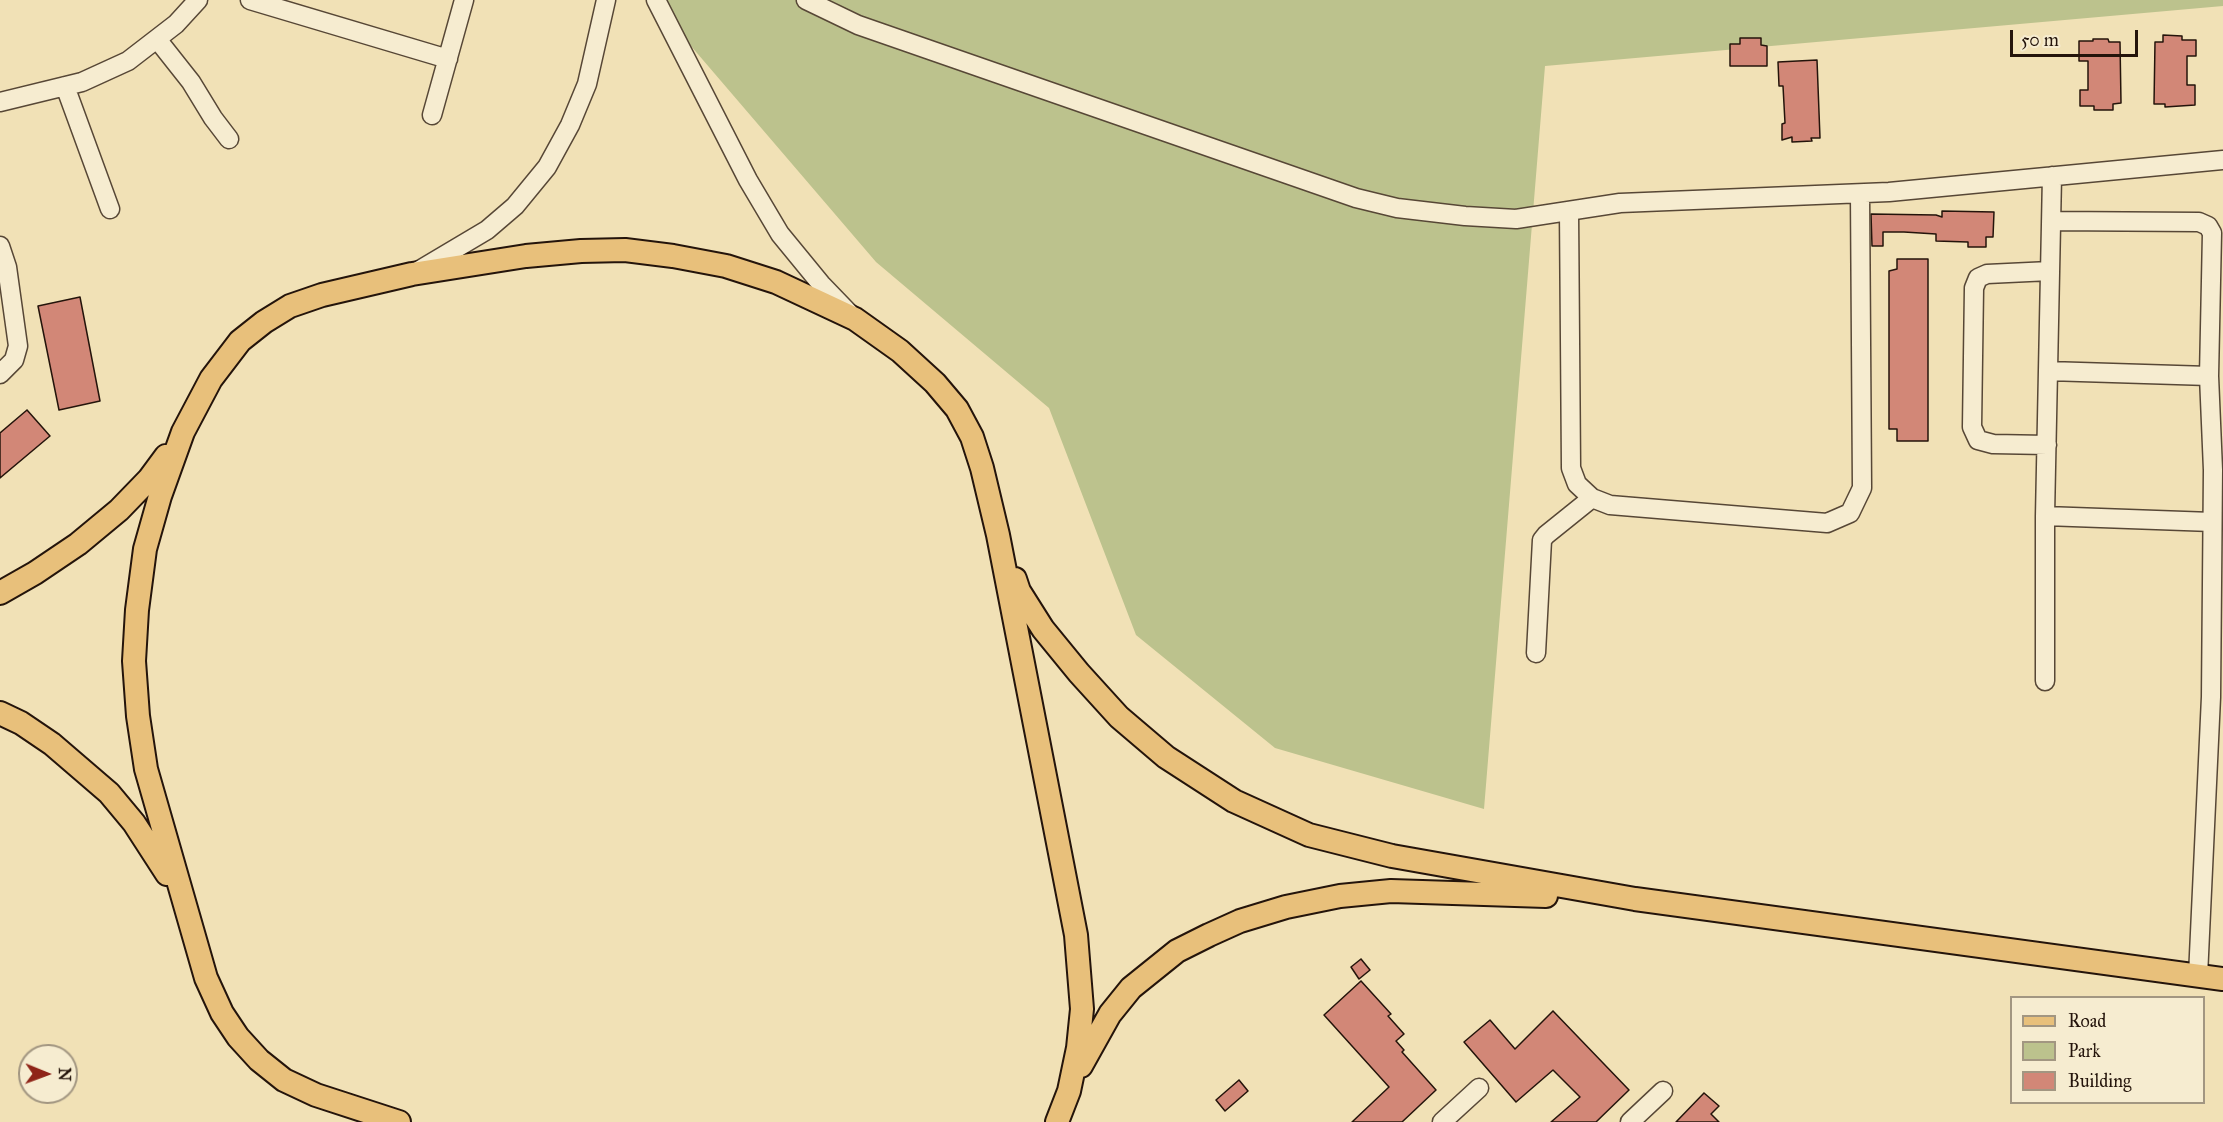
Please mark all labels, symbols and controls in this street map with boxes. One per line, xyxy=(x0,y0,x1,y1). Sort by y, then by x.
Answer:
scale bar xyxy=(2013,18,2140,56)
text: 50 m xyxy=(2021,29,2059,51)
legend xyxy=(2010,996,2205,1104)
text: Road xyxy=(2068,1010,2106,1032)
text: Park xyxy=(2068,1040,2101,1062)
north arrow xyxy=(18,1044,78,1104)
text: N xyxy=(55,1067,74,1081)
text: Building xyxy=(2068,1070,2131,1092)

